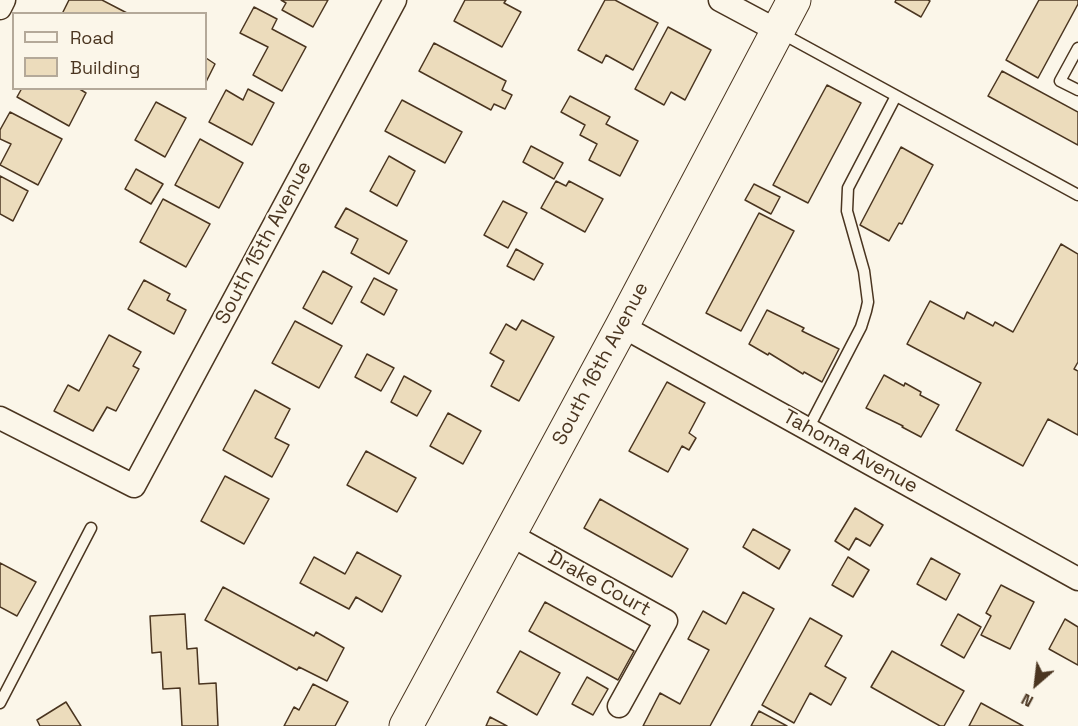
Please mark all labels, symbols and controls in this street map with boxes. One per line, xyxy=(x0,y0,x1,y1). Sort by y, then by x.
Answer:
legend xyxy=(12,12,207,90)
text: Road xyxy=(70,26,114,49)
text: Building xyxy=(70,56,140,79)
street label: South 15th Avenue xyxy=(211,157,317,329)
street label: South 16th Avenue xyxy=(548,278,654,450)
street label: Tahoma Avenue xyxy=(778,405,922,499)
street label: Drake Court xyxy=(544,546,654,622)
north arrow xyxy=(1006,654,1066,714)
text: N xyxy=(1018,689,1037,712)

